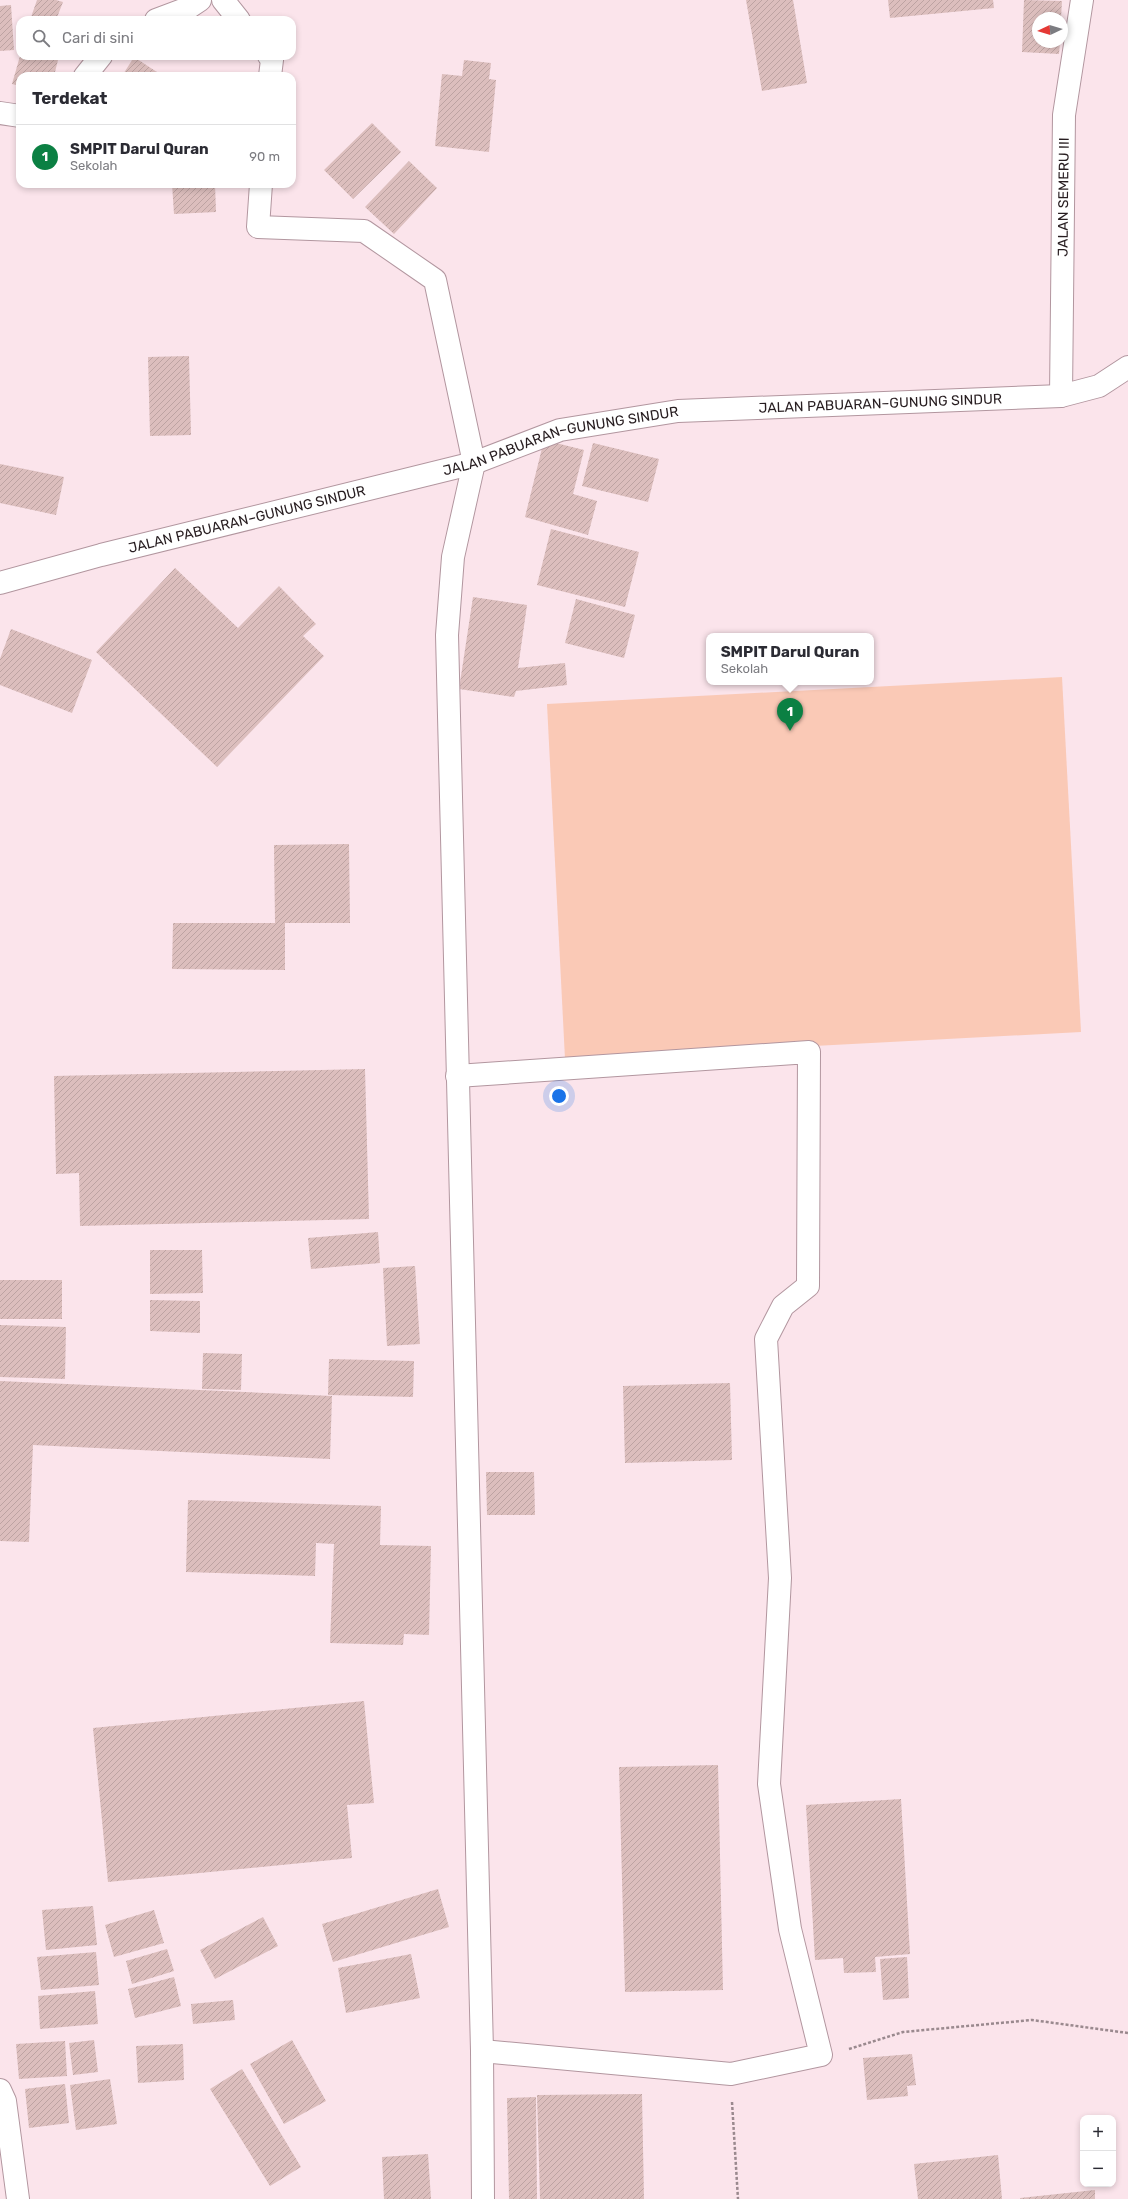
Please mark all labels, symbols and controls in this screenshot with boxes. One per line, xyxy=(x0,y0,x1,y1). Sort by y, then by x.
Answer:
north arrow xyxy=(1032,12,1068,48)
search box xyxy=(16,16,296,60)
icon: search xyxy=(30,27,52,49)
text: Cari di sini xyxy=(62,29,134,47)
text: Terdekat xyxy=(32,88,107,108)
street label: JALAN SEMERU III xyxy=(1054,137,1073,257)
text: SMPIT Darul Quran xyxy=(70,140,209,158)
text: 1 xyxy=(42,149,48,164)
text: 90 m xyxy=(249,149,280,164)
text: Sekolah xyxy=(70,158,117,173)
street label: JALAN PABUARAN–GUNUNG SINDUR xyxy=(758,390,1002,417)
street label: JALAN PABUARAN–GUNUNG SINDUR xyxy=(441,403,680,479)
street label: JALAN PABUARAN–GUNUNG SINDUR xyxy=(127,482,367,557)
popup xyxy=(706,633,874,685)
text: SMPIT Darul Quran xyxy=(721,643,859,661)
text: Sekolah xyxy=(721,661,768,676)
pin: 1 xyxy=(777,698,803,731)
your location xyxy=(549,1086,569,1106)
map controls xyxy=(1080,2115,1116,2187)
button: + xyxy=(1080,2115,1116,2151)
button: − xyxy=(1080,2151,1116,2187)

